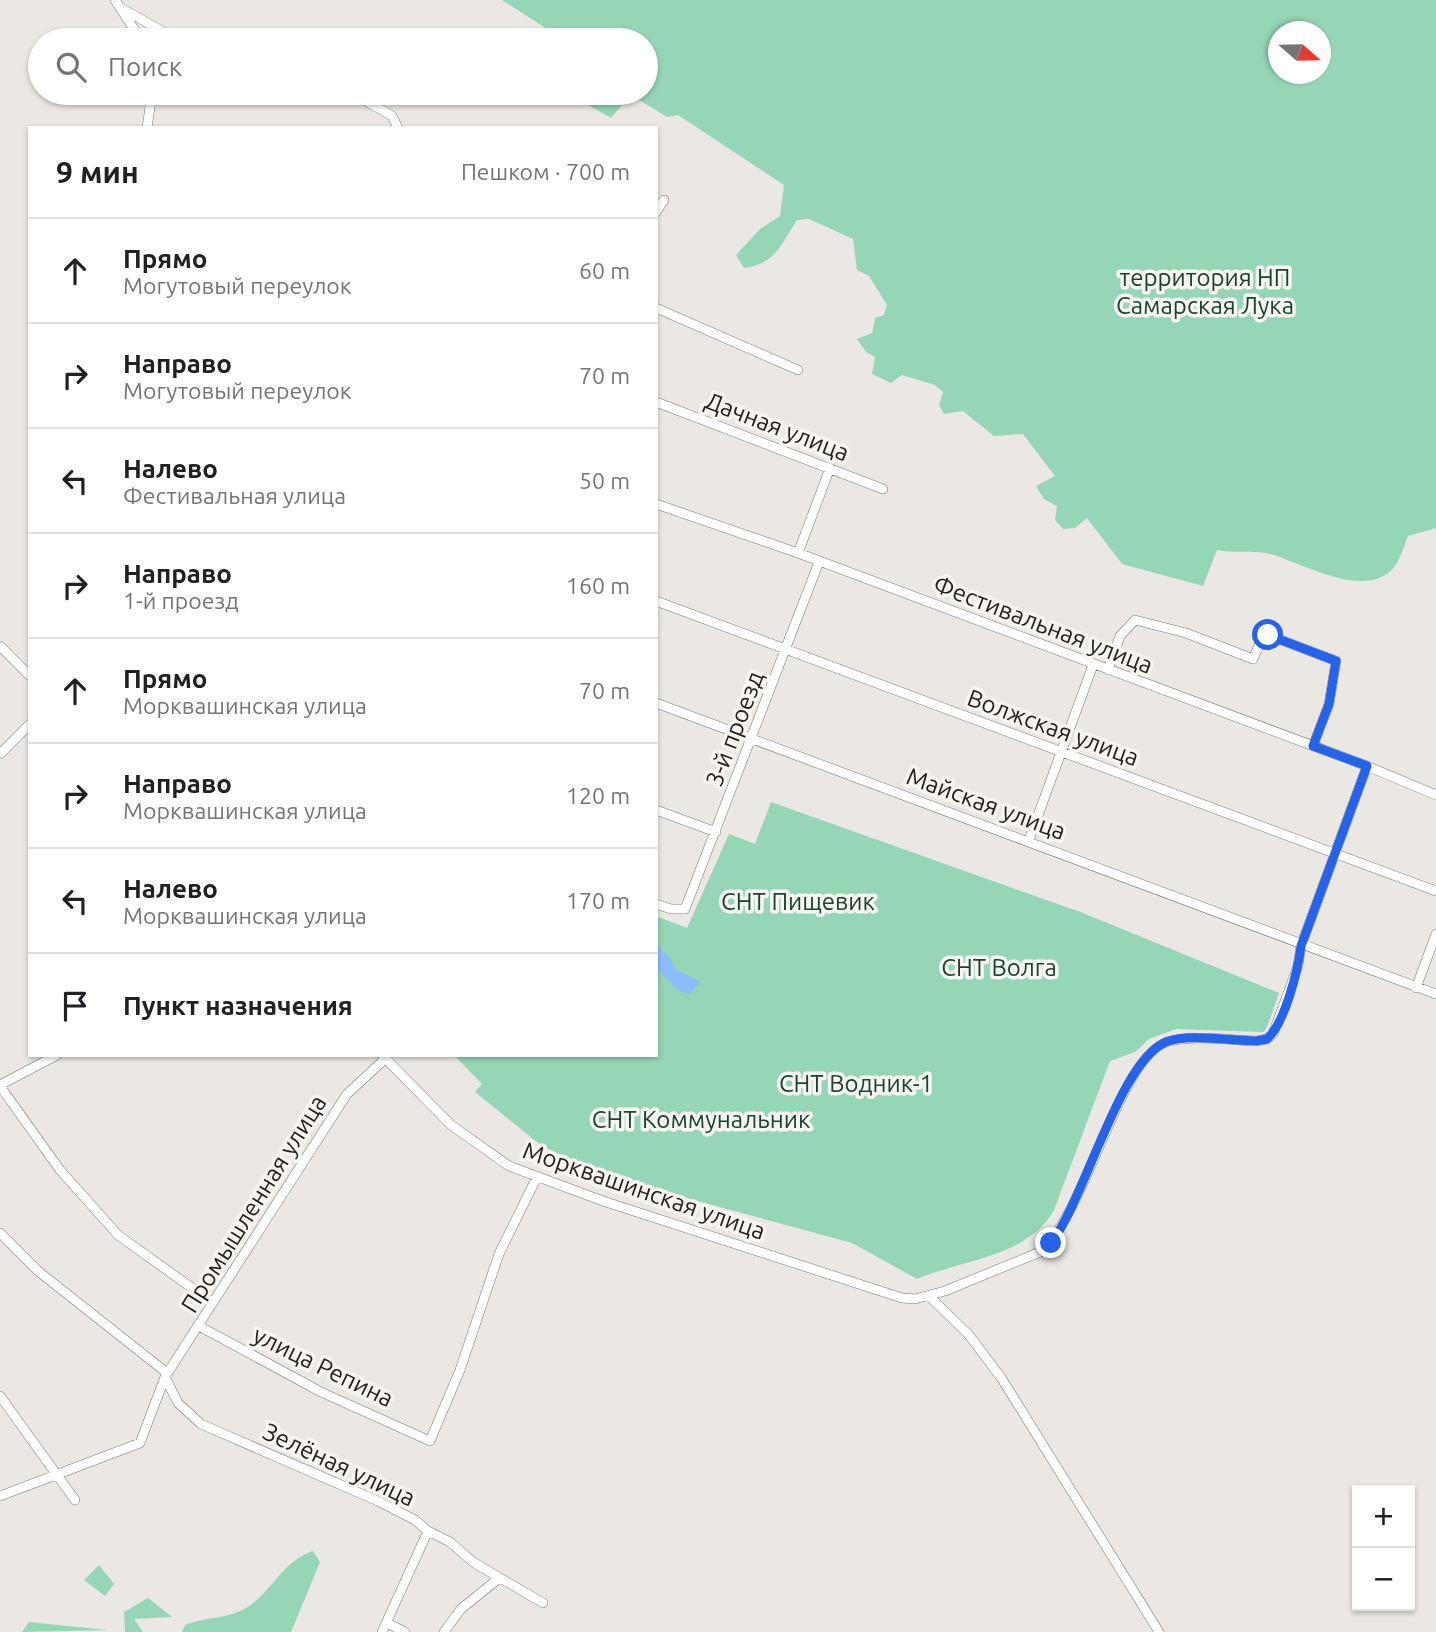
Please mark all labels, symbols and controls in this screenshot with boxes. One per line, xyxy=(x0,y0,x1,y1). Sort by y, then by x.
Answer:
north arrow xyxy=(1268,21,1331,84)
search box xyxy=(28,28,658,105)
icon: search xyxy=(52,48,90,86)
text: Поиск xyxy=(108,52,182,81)
text: 9 мин xyxy=(56,155,139,189)
text: Пешком · 700 m xyxy=(461,159,630,184)
text: Прямо xyxy=(123,244,207,273)
icon: ahead xyxy=(56,252,94,290)
text: 60 m xyxy=(579,258,630,283)
park label: территория НП Самарская Лука xyxy=(1116,264,1294,319)
text: Могутовый переулок xyxy=(123,273,352,298)
text: Направо xyxy=(123,349,232,378)
icon: right xyxy=(56,357,94,395)
text: 70 m xyxy=(579,363,630,388)
text: Могутовый переулок xyxy=(123,378,352,403)
street label: Дачная улица xyxy=(701,387,853,466)
text: Налево xyxy=(123,454,218,483)
icon: left xyxy=(56,462,94,500)
text: 50 m xyxy=(579,468,630,493)
text: Фестивальная улица xyxy=(123,483,346,508)
text: Направо xyxy=(123,559,232,588)
icon: right xyxy=(56,567,94,605)
street label: Фестивальная улица xyxy=(930,570,1157,679)
text: 160 m xyxy=(566,573,630,598)
text: 1-й проезд xyxy=(123,588,239,613)
route start xyxy=(1252,619,1283,650)
text: Прямо xyxy=(123,664,207,693)
street label: 3-й проезд xyxy=(700,668,769,790)
icon: ahead xyxy=(56,672,94,710)
text: 70 m xyxy=(579,678,630,703)
street label: Волжская улица xyxy=(964,684,1143,771)
text: Морквашинская улица xyxy=(123,693,367,718)
street label: Майская улица xyxy=(903,762,1069,845)
text: Направо xyxy=(123,769,232,798)
icon: right xyxy=(56,777,94,815)
text: 120 m xyxy=(566,783,630,808)
text: Морквашинская улица xyxy=(123,798,367,823)
text: Налево xyxy=(123,874,218,903)
icon: left xyxy=(56,882,94,920)
text: 170 m xyxy=(566,888,630,913)
park label: СНТ Пищевик xyxy=(721,888,875,915)
text: Морквашинская улица xyxy=(123,903,367,928)
park label: СНТ Волга xyxy=(941,954,1057,981)
icon: arrive xyxy=(56,987,94,1025)
text: Пункт назначения xyxy=(123,991,353,1020)
park label: СНТ Водник-1 xyxy=(779,1070,933,1097)
street label: Промышленная улица xyxy=(176,1090,332,1317)
park label: СНТ Коммунальник xyxy=(592,1106,810,1133)
street label: Морквашинская улица xyxy=(519,1136,769,1245)
route end xyxy=(1035,1227,1066,1258)
street label: улица Репина xyxy=(249,1321,398,1412)
street label: Зелёная улица xyxy=(259,1418,419,1512)
map controls xyxy=(1352,1485,1415,1611)
button: + xyxy=(1352,1485,1415,1548)
button: − xyxy=(1352,1548,1415,1611)

